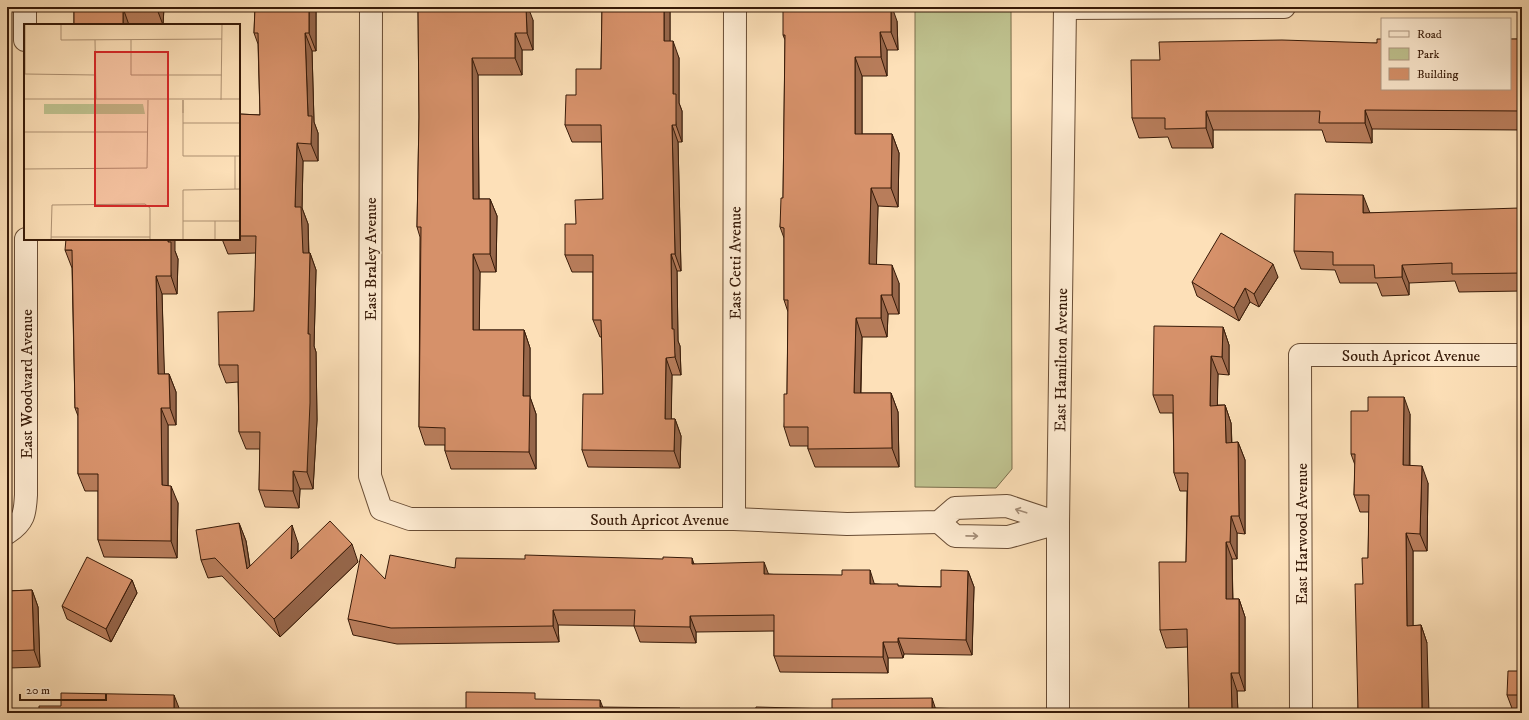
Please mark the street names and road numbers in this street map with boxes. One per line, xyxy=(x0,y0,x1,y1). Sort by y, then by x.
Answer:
street label: East Braley Avenue xyxy=(361,197,381,321)
street label: East Cetti Avenue xyxy=(725,206,746,320)
street label: East Hamilton Avenue xyxy=(1050,288,1072,432)
street label: East Woodward Avenue xyxy=(17,309,37,459)
street label: South Apricot Avenue xyxy=(1342,346,1481,366)
street label: East Harwood Avenue xyxy=(1292,463,1312,605)
street label: South Apricot Avenue xyxy=(590,510,729,530)

